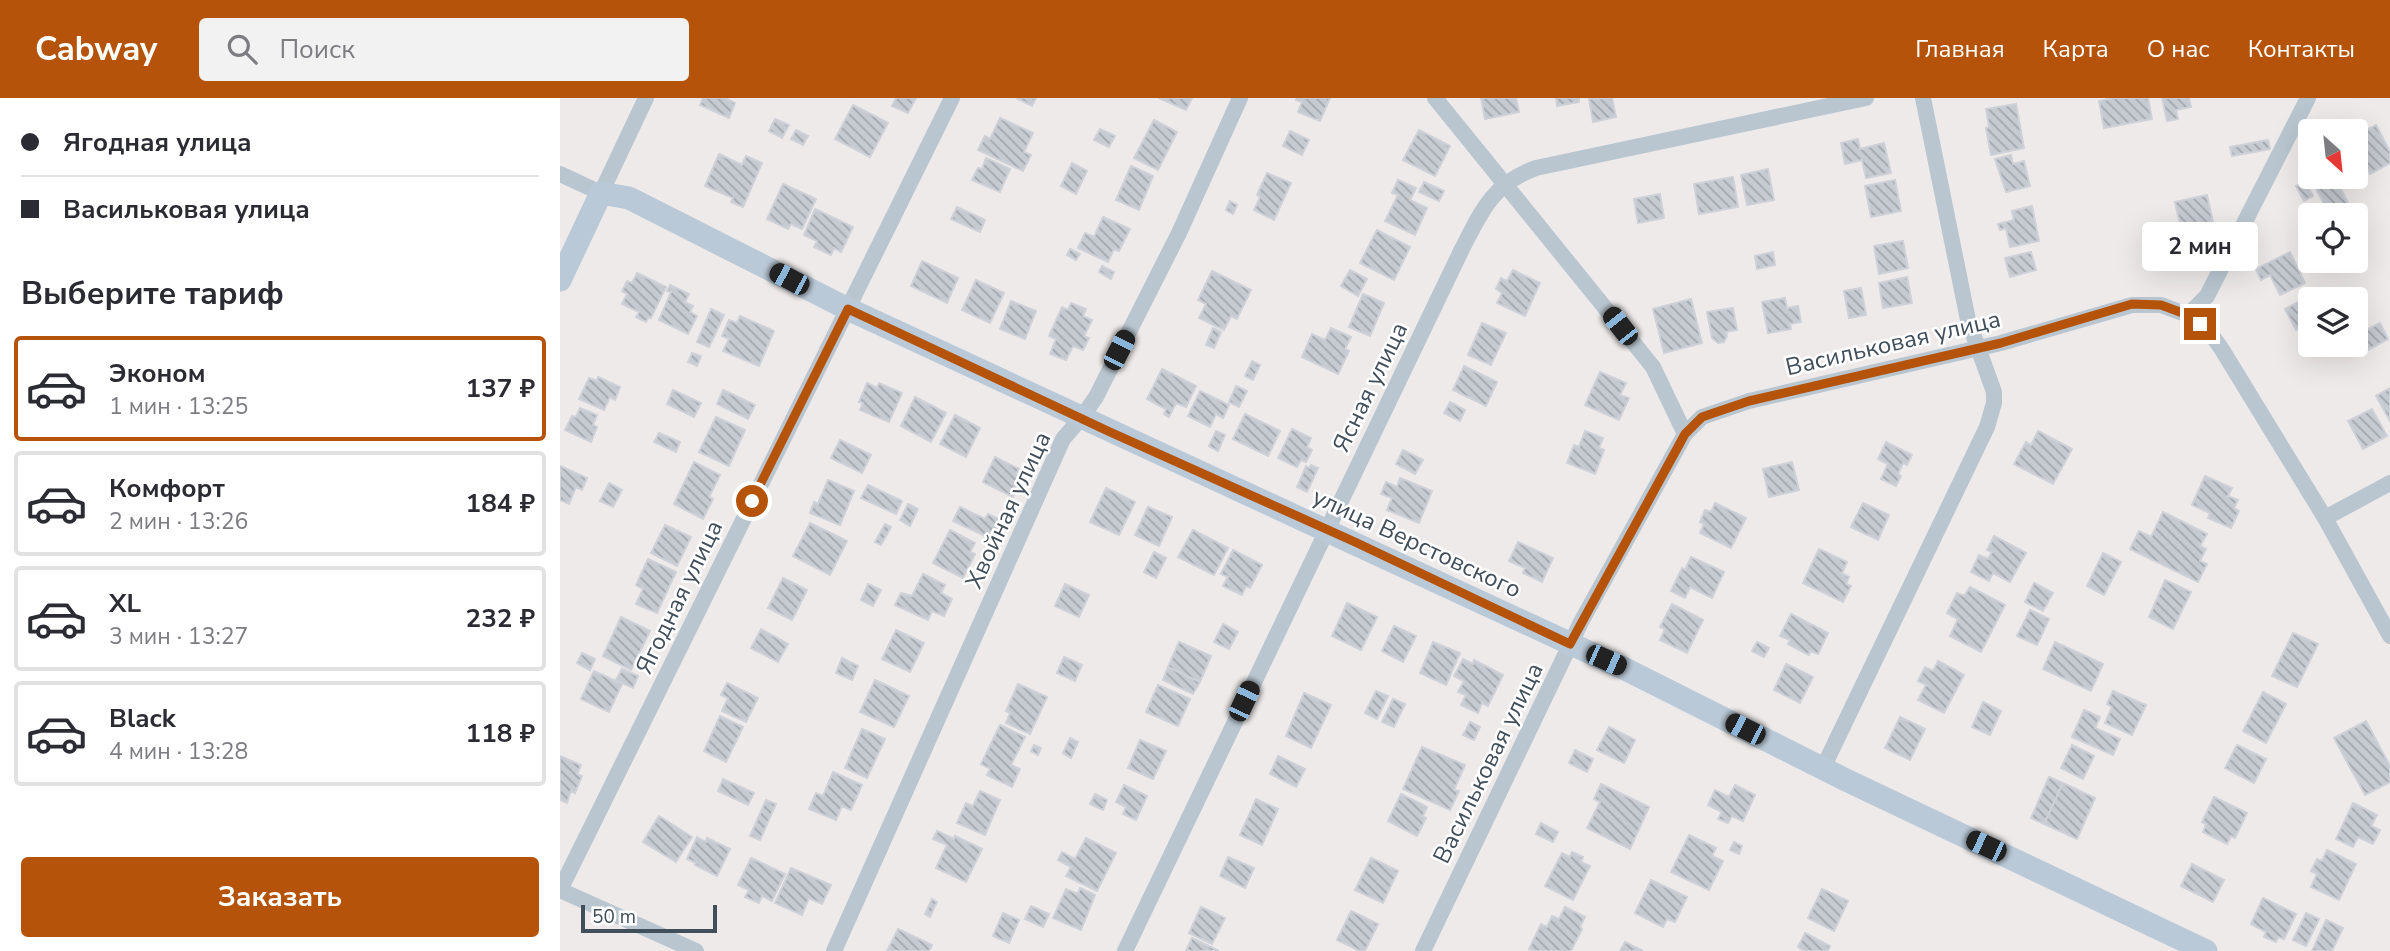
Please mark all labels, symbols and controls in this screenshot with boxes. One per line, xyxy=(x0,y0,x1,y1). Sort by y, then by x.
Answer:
search box xyxy=(199,18,689,81)
text: Cabway xyxy=(35,27,157,72)
icon: search xyxy=(223,30,261,68)
text: Поиск xyxy=(279,32,355,67)
text: Главная xyxy=(1915,33,2005,65)
text: Карта xyxy=(2043,33,2109,65)
text: О нас xyxy=(2147,33,2210,65)
text: Контакты xyxy=(2248,33,2355,65)
north arrow xyxy=(2298,119,2368,189)
map controls xyxy=(2298,119,2368,357)
text: Ягодная улица xyxy=(63,125,251,160)
text: Васильковая улица xyxy=(63,192,310,227)
button: locate xyxy=(2298,203,2368,273)
callout: 2 мин xyxy=(2142,222,2258,272)
text: 2 мин xyxy=(2168,231,2232,262)
car xyxy=(766,260,813,298)
text: Выберите тариф xyxy=(21,272,284,315)
button: layers xyxy=(2298,287,2368,357)
car xyxy=(1599,303,1642,349)
street label: Васильковая улица xyxy=(1782,303,2004,383)
route end xyxy=(2184,308,2216,340)
street label: Ясная улица xyxy=(1325,317,1415,457)
car xyxy=(1101,327,1138,373)
text: Эконом xyxy=(109,356,206,391)
icon: car xyxy=(25,357,88,420)
text: 137 ₽ xyxy=(466,371,535,406)
text: 1 мин · 13:25 xyxy=(109,391,248,422)
street label: Хвойная улица xyxy=(958,426,1058,594)
text: Комфорт xyxy=(109,471,225,506)
icon: car xyxy=(25,472,88,535)
street label: улица Верстовского xyxy=(1307,481,1527,605)
route start xyxy=(736,485,768,517)
text: 184 ₽ xyxy=(466,486,535,521)
text: 2 мин · 13:26 xyxy=(109,506,248,537)
street label: Ягодная улица xyxy=(628,515,730,679)
text: XL xyxy=(109,586,141,621)
icon: car xyxy=(25,587,88,650)
text: 232 ₽ xyxy=(466,601,535,636)
text: 3 мин · 13:27 xyxy=(109,621,248,652)
car xyxy=(1583,642,1630,678)
street label: Васильковая улица xyxy=(1426,657,1550,869)
car xyxy=(1226,678,1263,724)
text: Black xyxy=(109,701,176,736)
icon: car xyxy=(25,702,88,765)
car xyxy=(1722,710,1769,748)
text: 118 ₽ xyxy=(466,716,535,751)
text: 4 мин · 13:28 xyxy=(109,736,248,767)
car xyxy=(1963,828,2010,864)
button: Заказать xyxy=(21,857,539,937)
scale bar xyxy=(581,902,718,934)
text: 50 m xyxy=(592,904,636,930)

